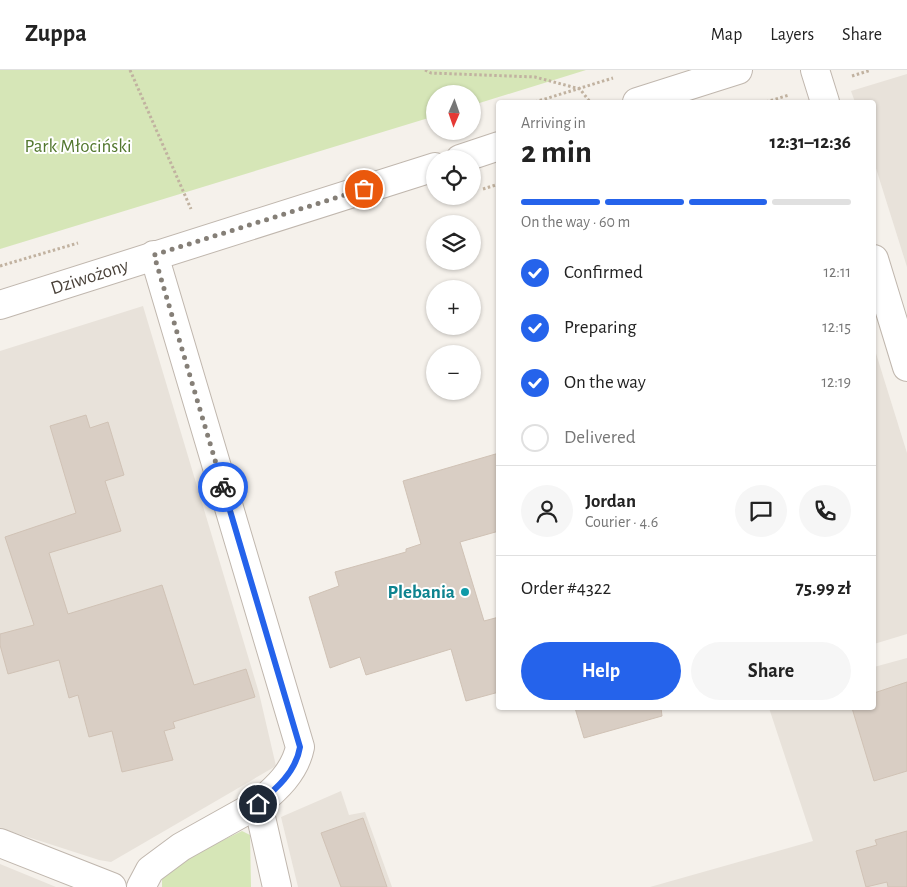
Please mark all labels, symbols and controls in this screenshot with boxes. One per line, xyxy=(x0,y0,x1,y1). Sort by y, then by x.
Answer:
text: Zuppa xyxy=(25,22,87,46)
text: Map xyxy=(711,26,742,44)
text: Layers xyxy=(770,26,814,44)
text: Share xyxy=(842,26,882,44)
north arrow xyxy=(426,85,481,140)
map controls xyxy=(426,85,481,400)
text: Arriving in xyxy=(521,115,586,131)
text: 12:31–12:36 xyxy=(770,133,851,152)
text: 2 min xyxy=(521,136,592,168)
park label: Park Młociński xyxy=(24,137,132,156)
button: locate xyxy=(426,150,481,205)
pin xyxy=(343,168,385,210)
icon: bag xyxy=(350,175,378,203)
text: On the way · 60 m xyxy=(521,214,630,230)
button: layers xyxy=(426,215,481,270)
street label: Dziwożony xyxy=(48,255,131,298)
icon: check xyxy=(521,259,549,287)
text: Confirmed xyxy=(564,263,643,282)
text: 12:11 xyxy=(824,264,851,280)
button: + xyxy=(426,280,481,335)
icon: check xyxy=(521,314,549,342)
text: Preparing xyxy=(564,318,637,337)
text: 12:15 xyxy=(822,319,851,335)
button: − xyxy=(426,345,481,400)
icon: check xyxy=(521,369,549,397)
text: On the way xyxy=(564,373,646,392)
text: 12:19 xyxy=(822,374,851,390)
text: Delivered xyxy=(564,428,636,447)
courier xyxy=(198,462,248,512)
icon: bike xyxy=(209,473,237,501)
button: person xyxy=(521,485,573,537)
button: chat xyxy=(735,485,787,537)
button: phone xyxy=(799,485,851,537)
text: Jordan xyxy=(585,492,636,511)
text: Courier · 4.6 xyxy=(585,514,658,530)
text: Order #4322 xyxy=(521,579,611,598)
text: 75.99 zł xyxy=(795,579,851,598)
place label: Plebania xyxy=(387,583,455,602)
marker: Plebania xyxy=(459,586,471,598)
button: Help xyxy=(521,642,681,700)
button: Share xyxy=(691,642,851,700)
pin xyxy=(237,783,279,825)
icon: home xyxy=(244,790,272,818)

